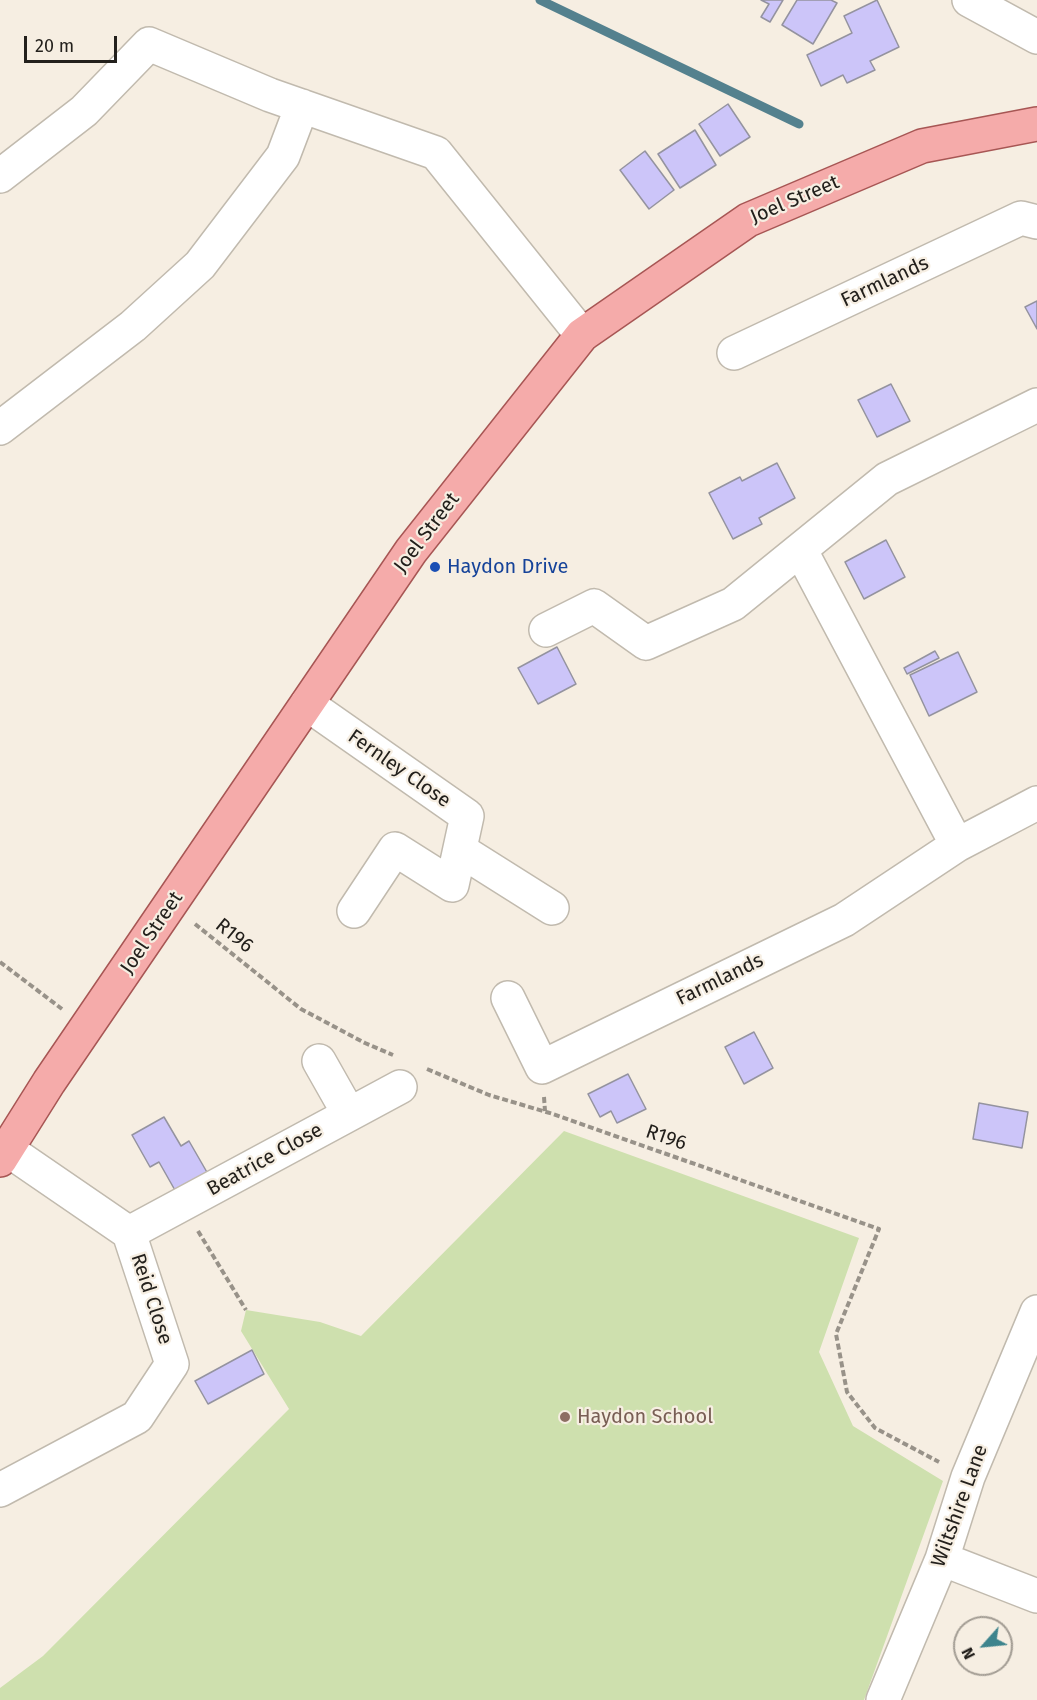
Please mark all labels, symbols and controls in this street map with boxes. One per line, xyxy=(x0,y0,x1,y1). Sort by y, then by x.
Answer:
scale bar xyxy=(27,24,120,62)
text: 20 m xyxy=(35,35,74,57)
street label: Joel Street xyxy=(747,171,843,229)
street label: Farmlands xyxy=(837,251,933,313)
street label: Joel Street xyxy=(389,488,465,578)
place label: Haydon Drive xyxy=(447,555,568,579)
marker: Haydon Drive xyxy=(428,560,442,574)
street label: Fernley Close xyxy=(343,725,455,813)
street label: Joel Street xyxy=(116,887,188,979)
street label: R196 xyxy=(210,914,258,958)
street label: Farmlands xyxy=(672,949,768,1011)
street label: Beatrice Close xyxy=(203,1118,327,1202)
street label: R196 xyxy=(642,1120,690,1156)
street label: Reid Close xyxy=(125,1250,177,1348)
place label: Haydon School xyxy=(577,1405,713,1429)
marker: Haydon School xyxy=(558,1410,572,1424)
street label: Wiltshire Lane xyxy=(927,1442,993,1570)
north arrow xyxy=(953,1616,1013,1676)
text: N xyxy=(957,1644,979,1663)

